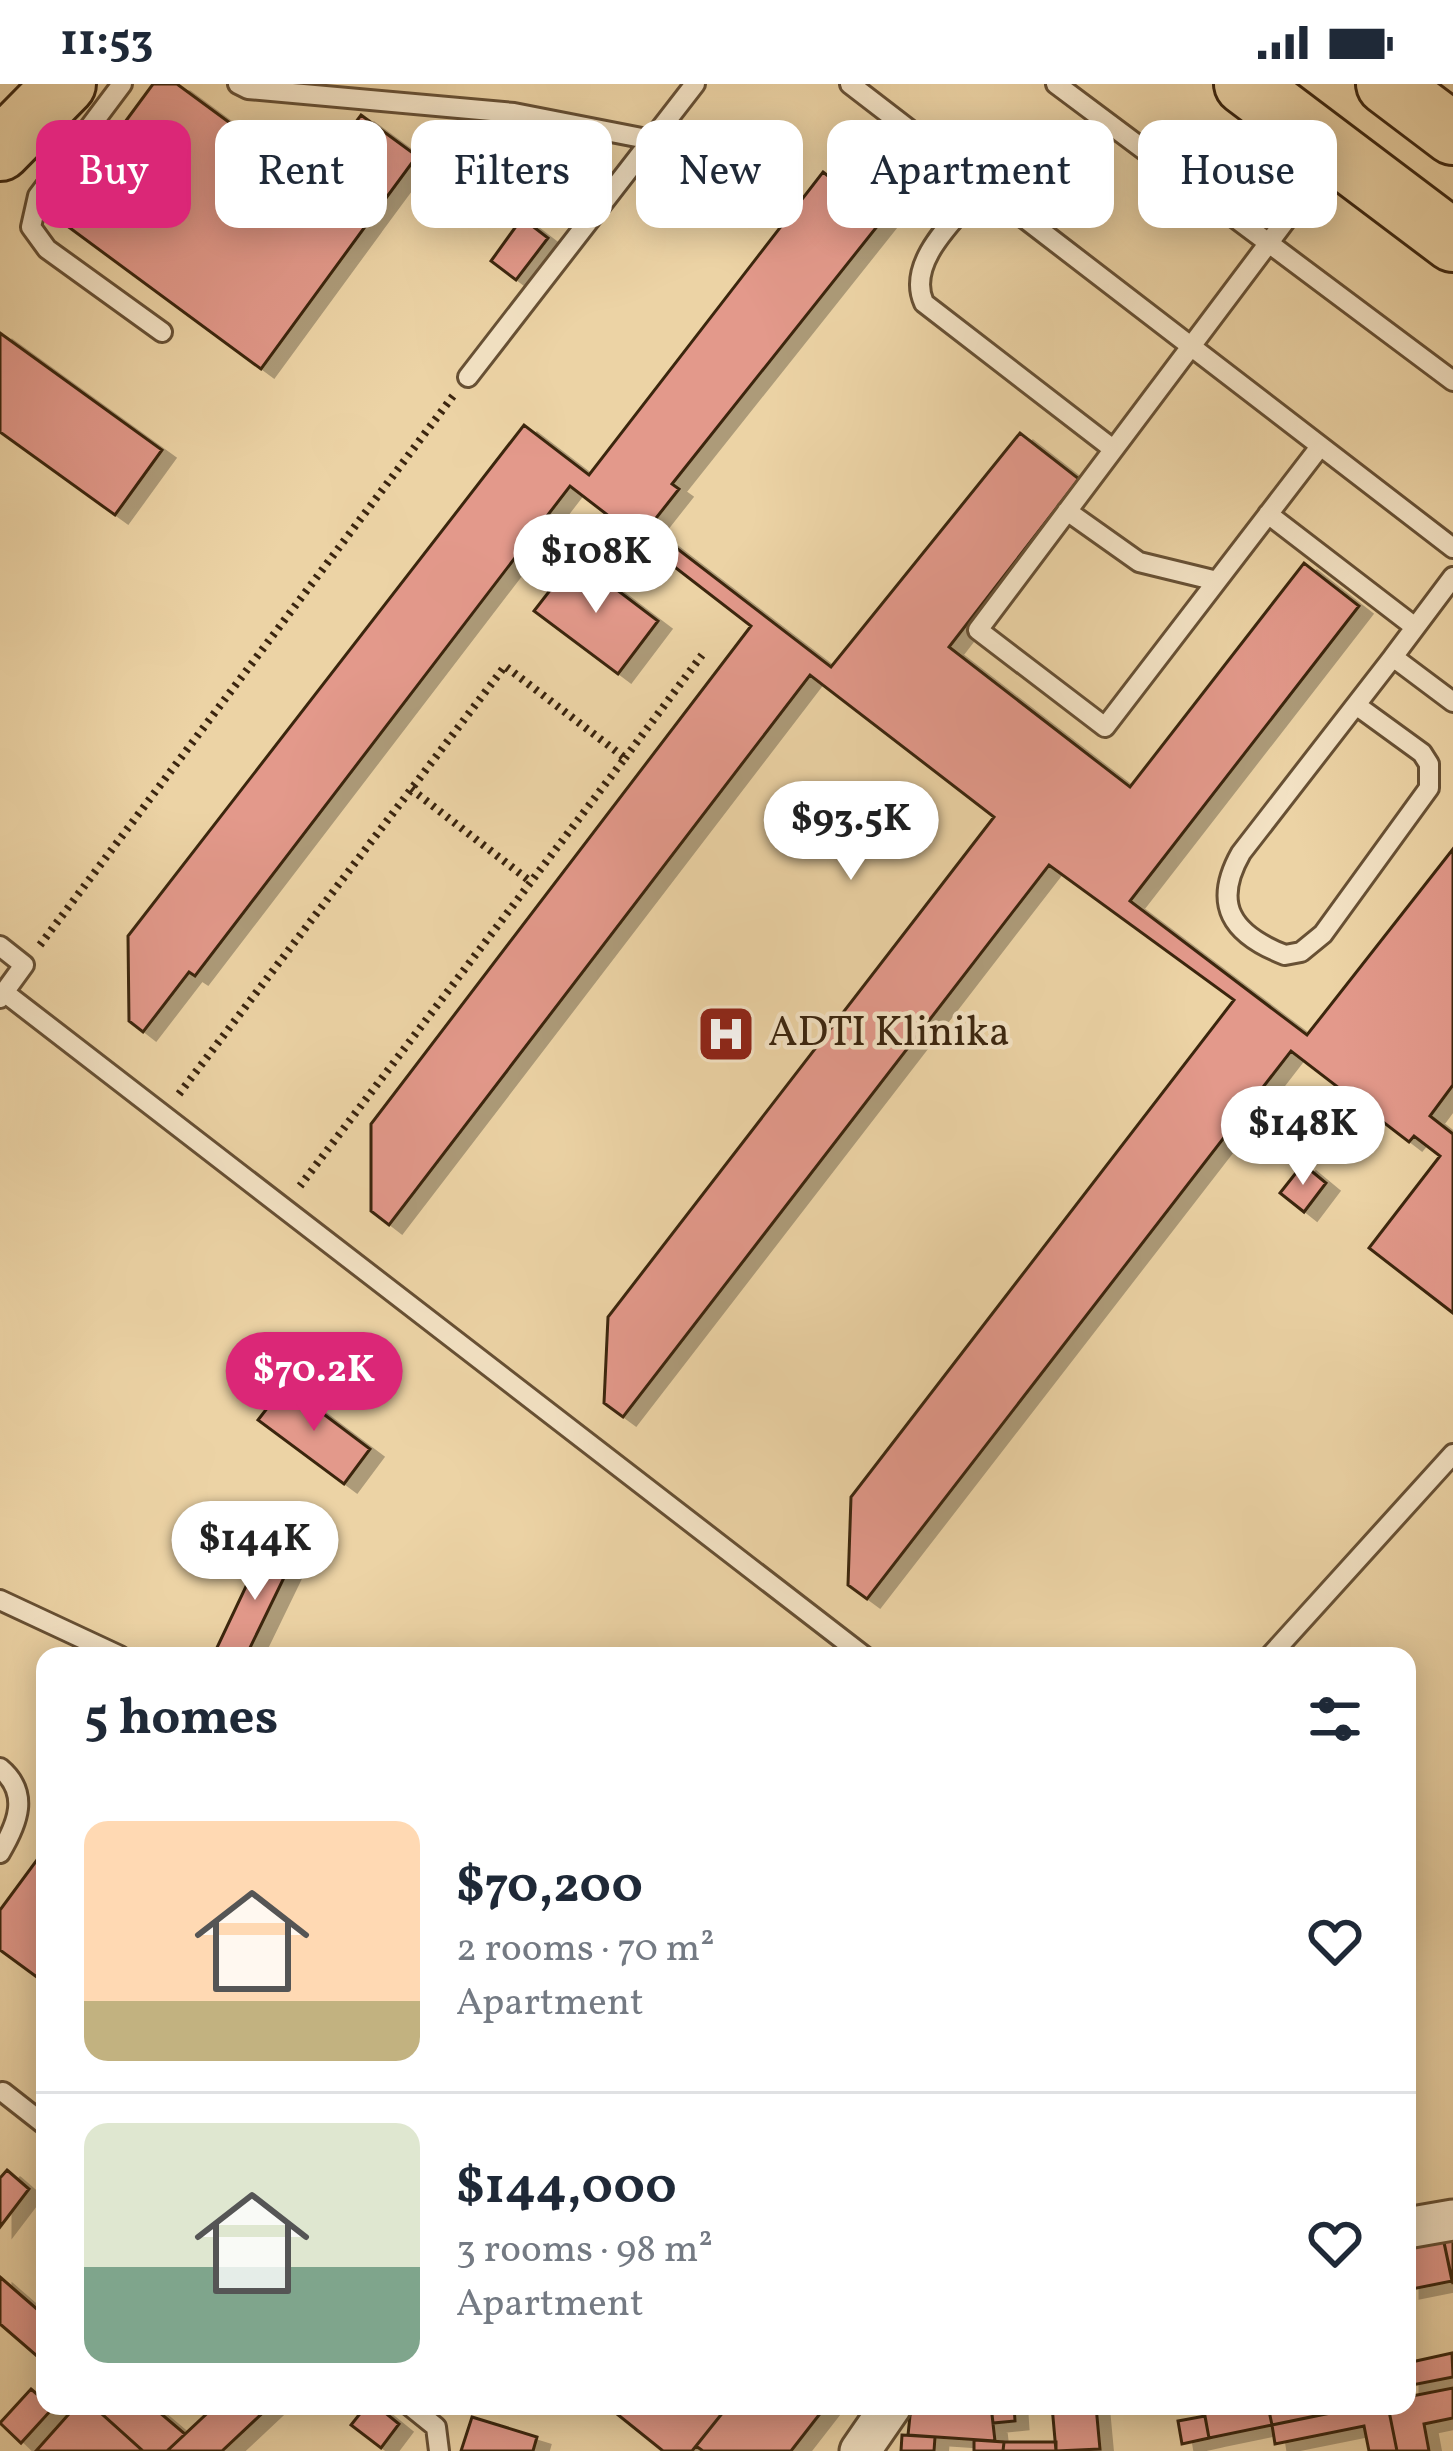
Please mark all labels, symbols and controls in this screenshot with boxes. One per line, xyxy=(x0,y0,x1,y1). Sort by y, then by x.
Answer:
text: 11:53 xyxy=(60,11,154,74)
chip: Buy xyxy=(36,120,191,228)
chip: Rent xyxy=(215,120,387,228)
chip: Filters xyxy=(411,120,612,228)
chip: New xyxy=(636,120,803,228)
chip: Apartment xyxy=(827,120,1114,228)
chip: House xyxy=(1138,120,1337,228)
pin: $108K xyxy=(512,514,680,616)
text: $108K xyxy=(541,526,651,580)
pin: $93.5K xyxy=(753,781,949,883)
text: $93.5K xyxy=(791,793,911,847)
hospital icon: ADTI Klinika xyxy=(695,1003,757,1065)
place label: ADTI Klinika xyxy=(768,1005,1010,1064)
pin: $148K xyxy=(1219,1086,1387,1188)
text: $148K xyxy=(1248,1098,1358,1152)
pin: $70.2K xyxy=(216,1332,412,1434)
text: $70.2K xyxy=(253,1344,375,1398)
pin: $144K xyxy=(171,1501,339,1603)
text: $144K xyxy=(199,1513,311,1567)
text: 5 homes xyxy=(84,1684,278,1755)
icon: filters xyxy=(1302,1686,1368,1752)
text: $70,200 xyxy=(456,1852,643,1923)
icon: home xyxy=(180,1869,324,2013)
icon: heart xyxy=(1302,1908,1368,1974)
text: 2 rooms · 70 m² xyxy=(456,1923,715,1977)
text: Apartment xyxy=(456,1977,644,2031)
text: $144,000 xyxy=(456,2153,677,2224)
icon: home xyxy=(180,2171,324,2315)
icon: heart xyxy=(1302,2210,1368,2276)
text: 3 rooms · 98 m² xyxy=(456,2224,713,2278)
text: Apartment xyxy=(456,2278,644,2332)

